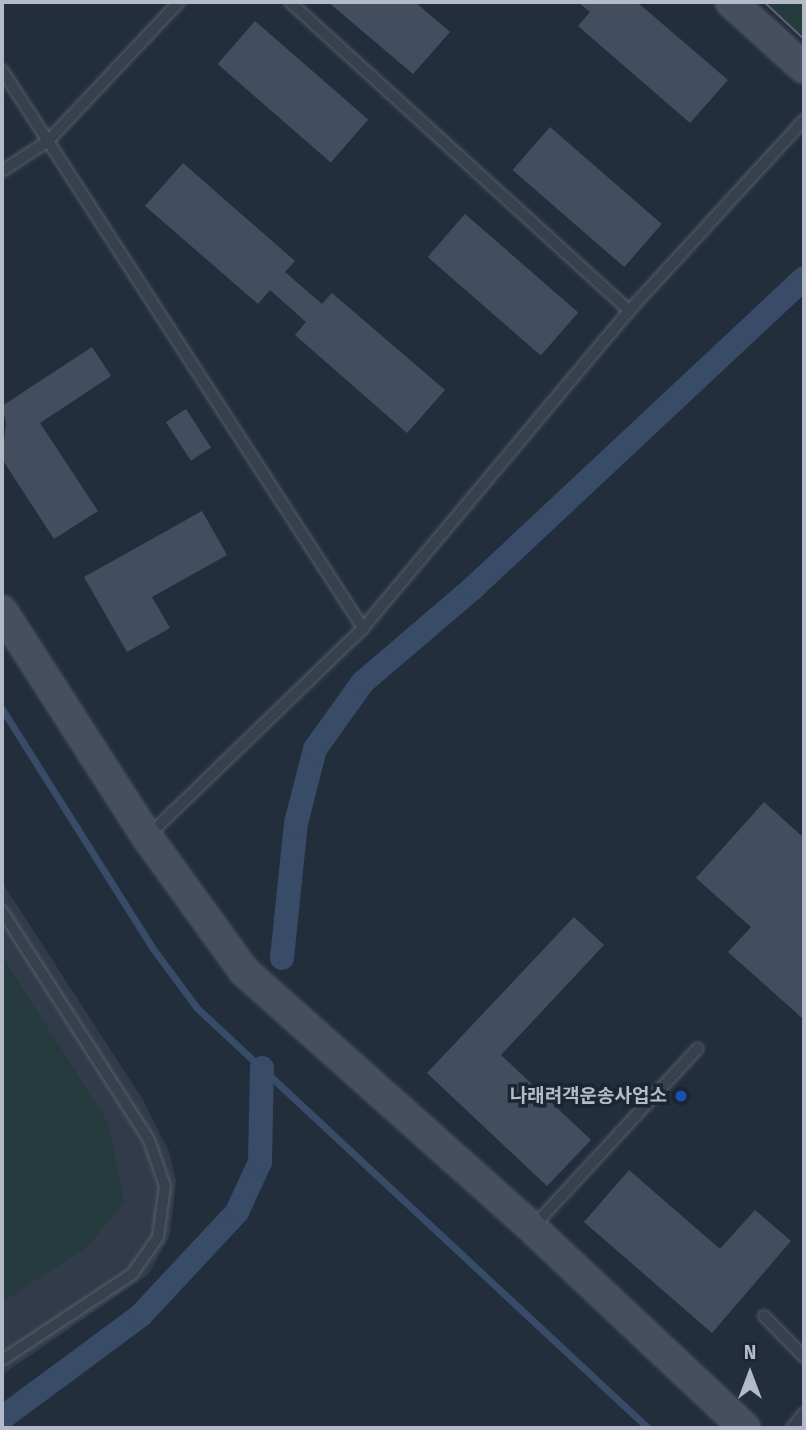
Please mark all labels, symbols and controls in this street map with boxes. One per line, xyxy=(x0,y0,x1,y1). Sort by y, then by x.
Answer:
place label: 나래려객운송사업소 xyxy=(510,1085,667,1107)
marker: 나래려객운송사업소 xyxy=(673,1088,689,1104)
north arrow xyxy=(715,1339,785,1409)
text: N xyxy=(744,1341,756,1364)

